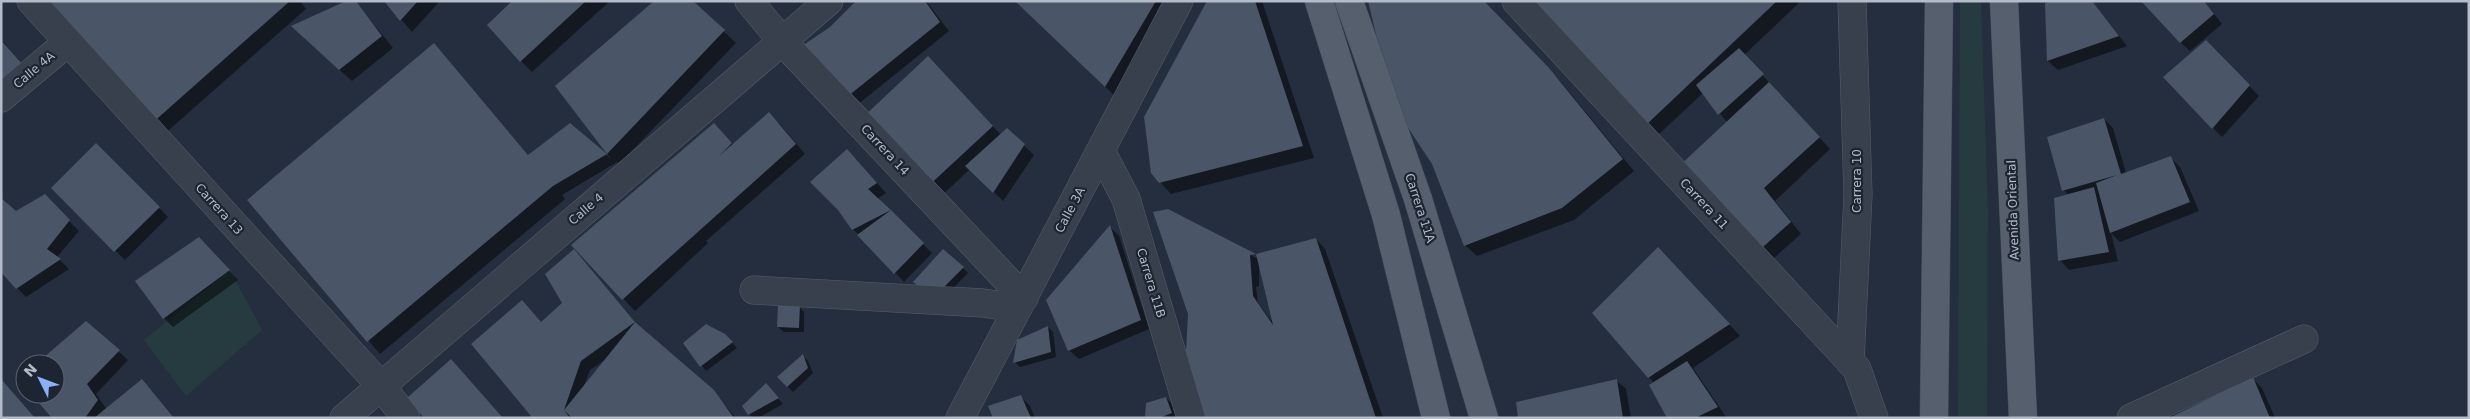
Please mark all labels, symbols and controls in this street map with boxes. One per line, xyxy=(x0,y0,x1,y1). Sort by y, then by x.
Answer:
street label: Calle 4A xyxy=(11,48,58,91)
street label: Carrera 14 xyxy=(858,122,912,178)
street label: Carrera 10 xyxy=(1850,149,1864,213)
street label: Avenida Oriental xyxy=(2004,160,2022,260)
street label: Carrera 11A xyxy=(1402,172,1438,245)
street label: Carrera 11 xyxy=(1677,176,1731,232)
street label: Carrera 13 xyxy=(192,181,246,237)
street label: Calle 3A xyxy=(1052,184,1088,235)
street label: Calle 4 xyxy=(566,190,606,228)
street label: Carrera 11B xyxy=(1134,246,1168,320)
north arrow xyxy=(15,354,65,404)
text: N xyxy=(20,361,40,380)

